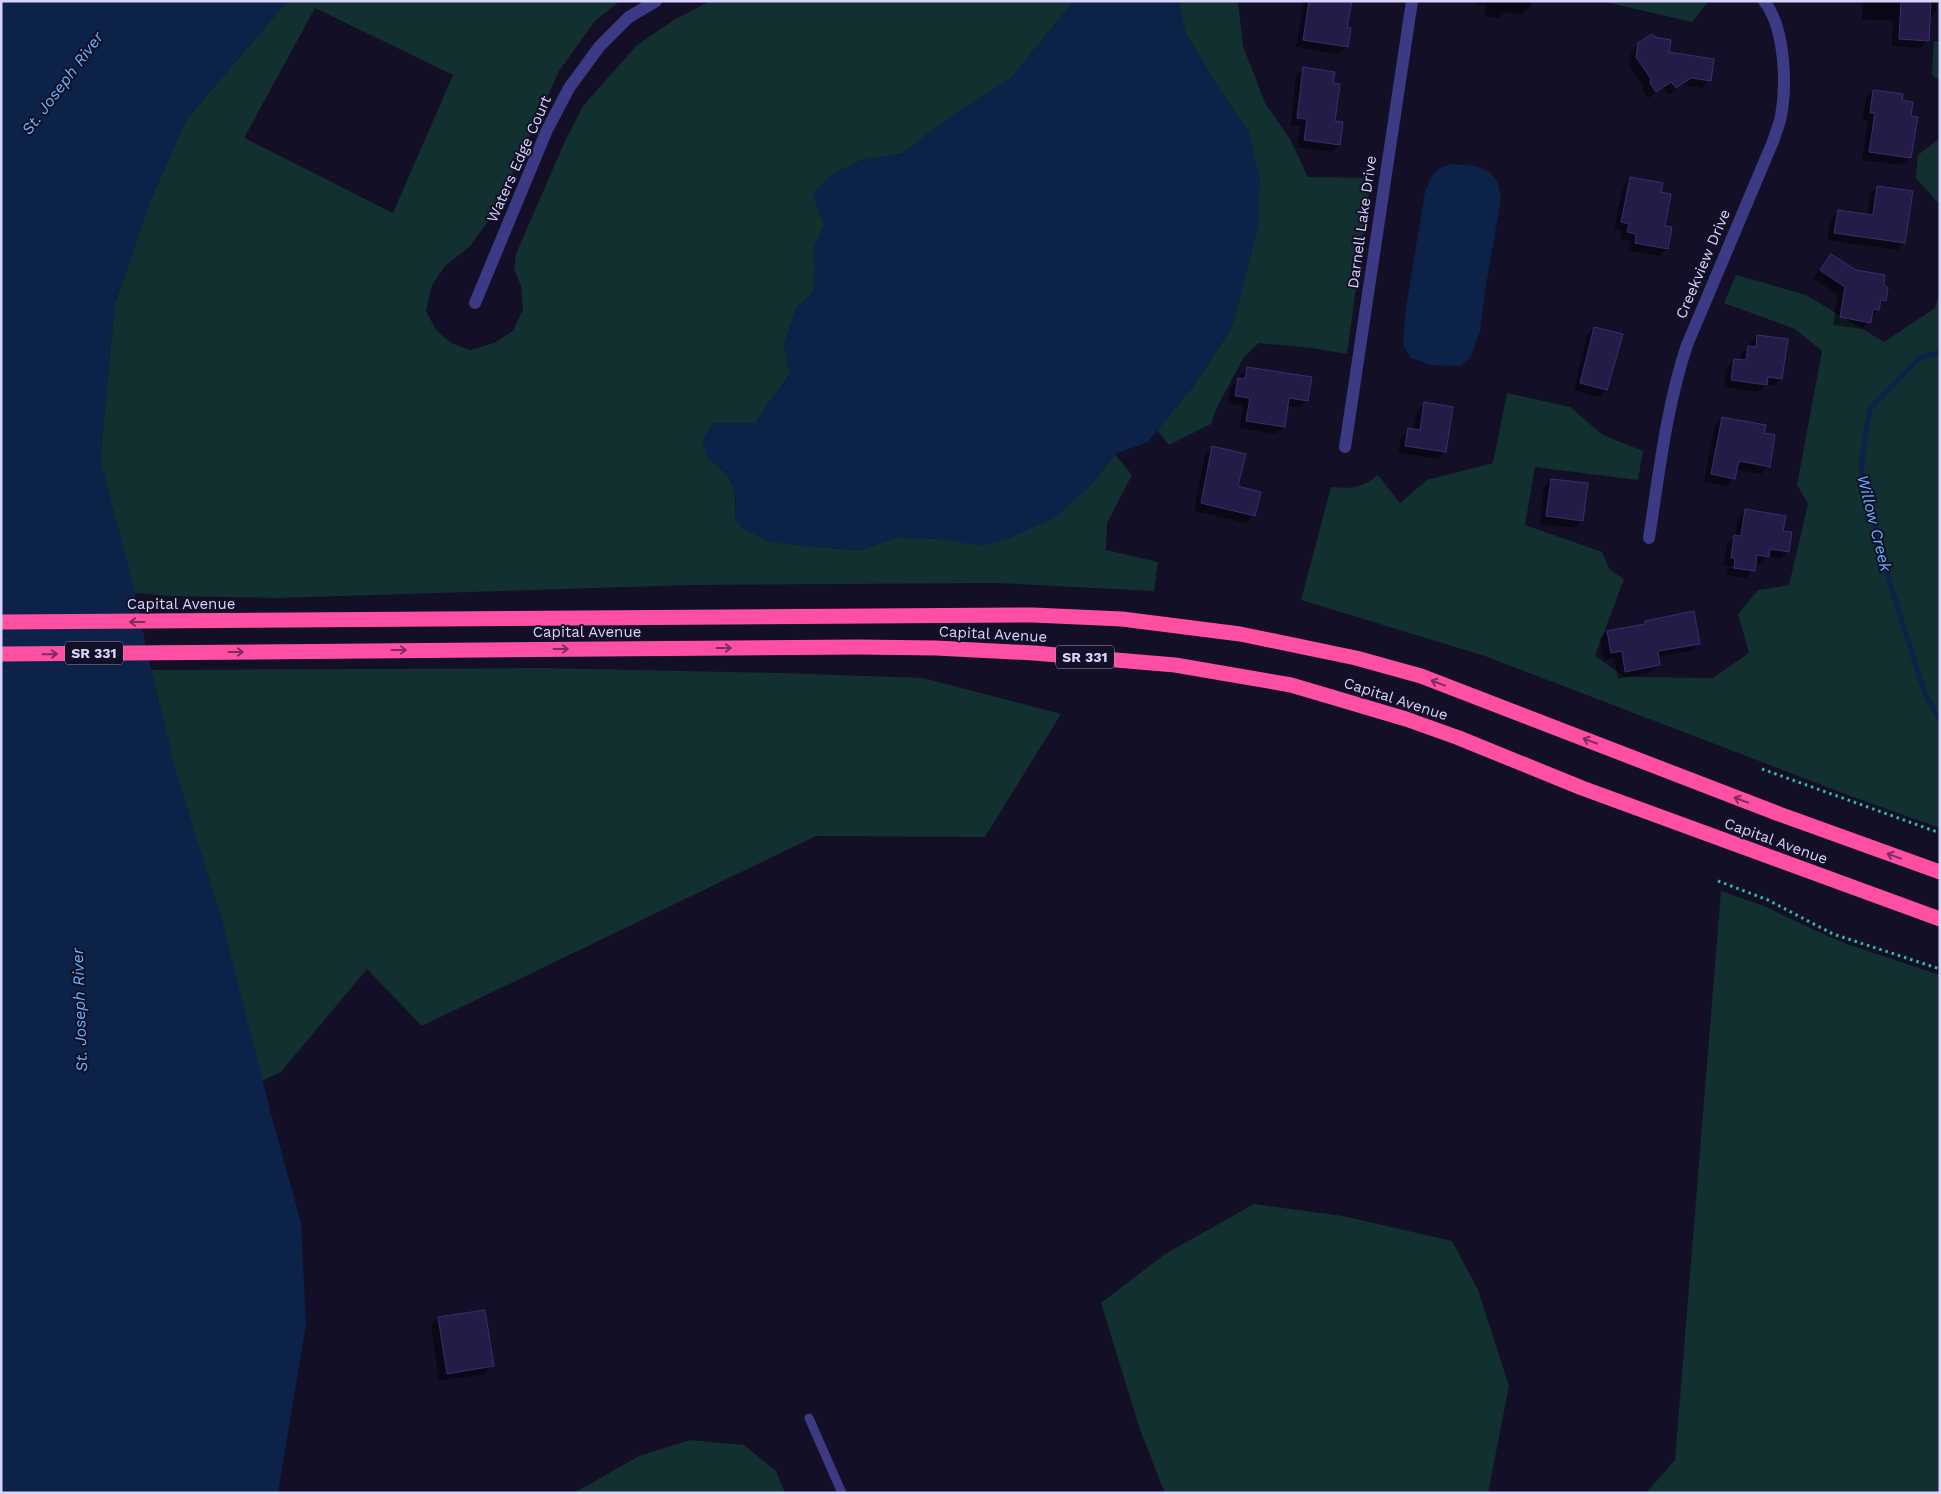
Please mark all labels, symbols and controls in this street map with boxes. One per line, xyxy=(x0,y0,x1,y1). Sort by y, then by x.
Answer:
water label: St. Joseph River xyxy=(18,28,108,138)
street label: Waters Edge Court xyxy=(483,92,555,225)
street label: Darnell Lake Drive xyxy=(1344,154,1380,290)
street label: Creekview Drive xyxy=(1672,207,1734,321)
water label: Willow Creek xyxy=(1853,473,1896,575)
street label: Capital Avenue xyxy=(127,595,235,613)
one-way arrow xyxy=(129,617,146,627)
street label: Capital Avenue xyxy=(938,622,1048,646)
street label: Capital Avenue xyxy=(533,623,641,641)
road number: SR 331 xyxy=(65,641,123,664)
one-way arrow xyxy=(715,643,731,653)
one-way arrow xyxy=(552,644,569,654)
one-way arrow xyxy=(390,645,406,655)
road number: SR 331 xyxy=(1056,646,1114,669)
one-way arrow xyxy=(228,647,244,657)
one-way arrow xyxy=(42,649,58,658)
street label: Capital Avenue xyxy=(1342,674,1450,724)
one-way arrow xyxy=(1431,677,1446,687)
one-way arrow xyxy=(1582,736,1598,745)
one-way arrow xyxy=(1734,795,1749,804)
street label: Capital Avenue xyxy=(1722,814,1830,868)
one-way arrow xyxy=(1887,851,1902,860)
water label: St. Joseph River xyxy=(68,947,91,1072)

